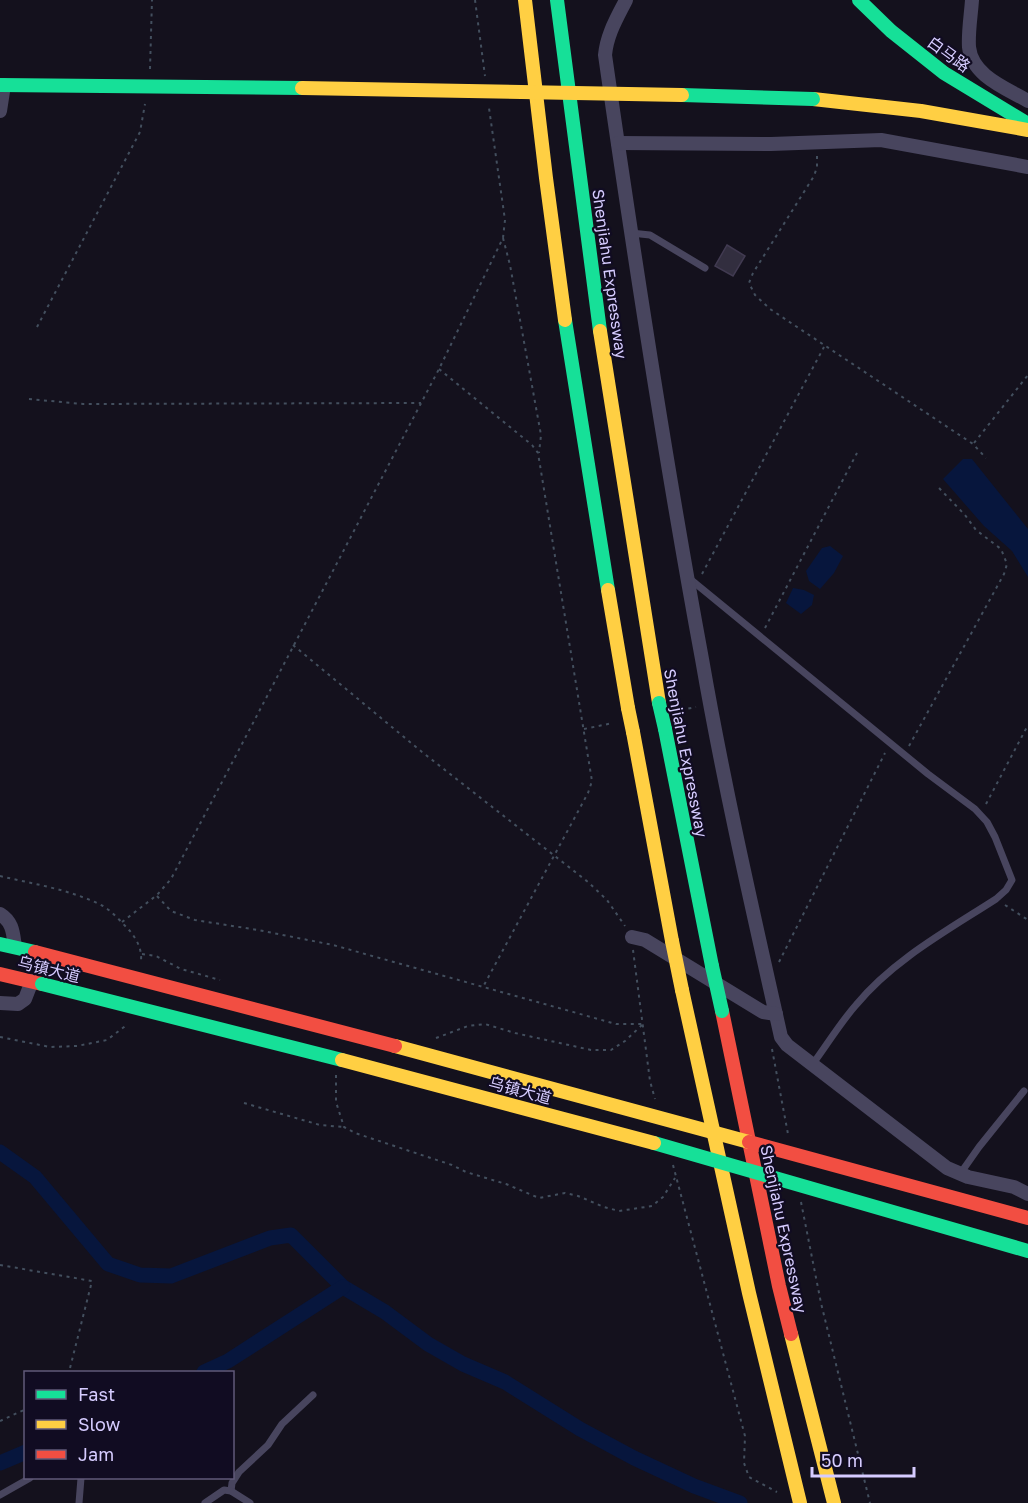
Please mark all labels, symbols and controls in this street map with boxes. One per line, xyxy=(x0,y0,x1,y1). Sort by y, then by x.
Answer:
street label: 白马路 xyxy=(924,32,974,76)
street label: Shenjiahu Expressway xyxy=(588,188,632,360)
street label: Shenjiahu Expressway xyxy=(660,667,712,839)
street label: 乌镇大道 xyxy=(16,952,82,986)
street label: 乌镇大道 xyxy=(486,1072,554,1108)
street label: Shenjiahu Expressway xyxy=(756,1143,812,1315)
legend xyxy=(24,1371,234,1479)
text: Fast xyxy=(78,1383,115,1405)
text: Slow xyxy=(78,1413,121,1435)
scale bar xyxy=(812,1440,914,1478)
text: Jam xyxy=(78,1443,114,1465)
text: 50 m xyxy=(821,1449,863,1471)

